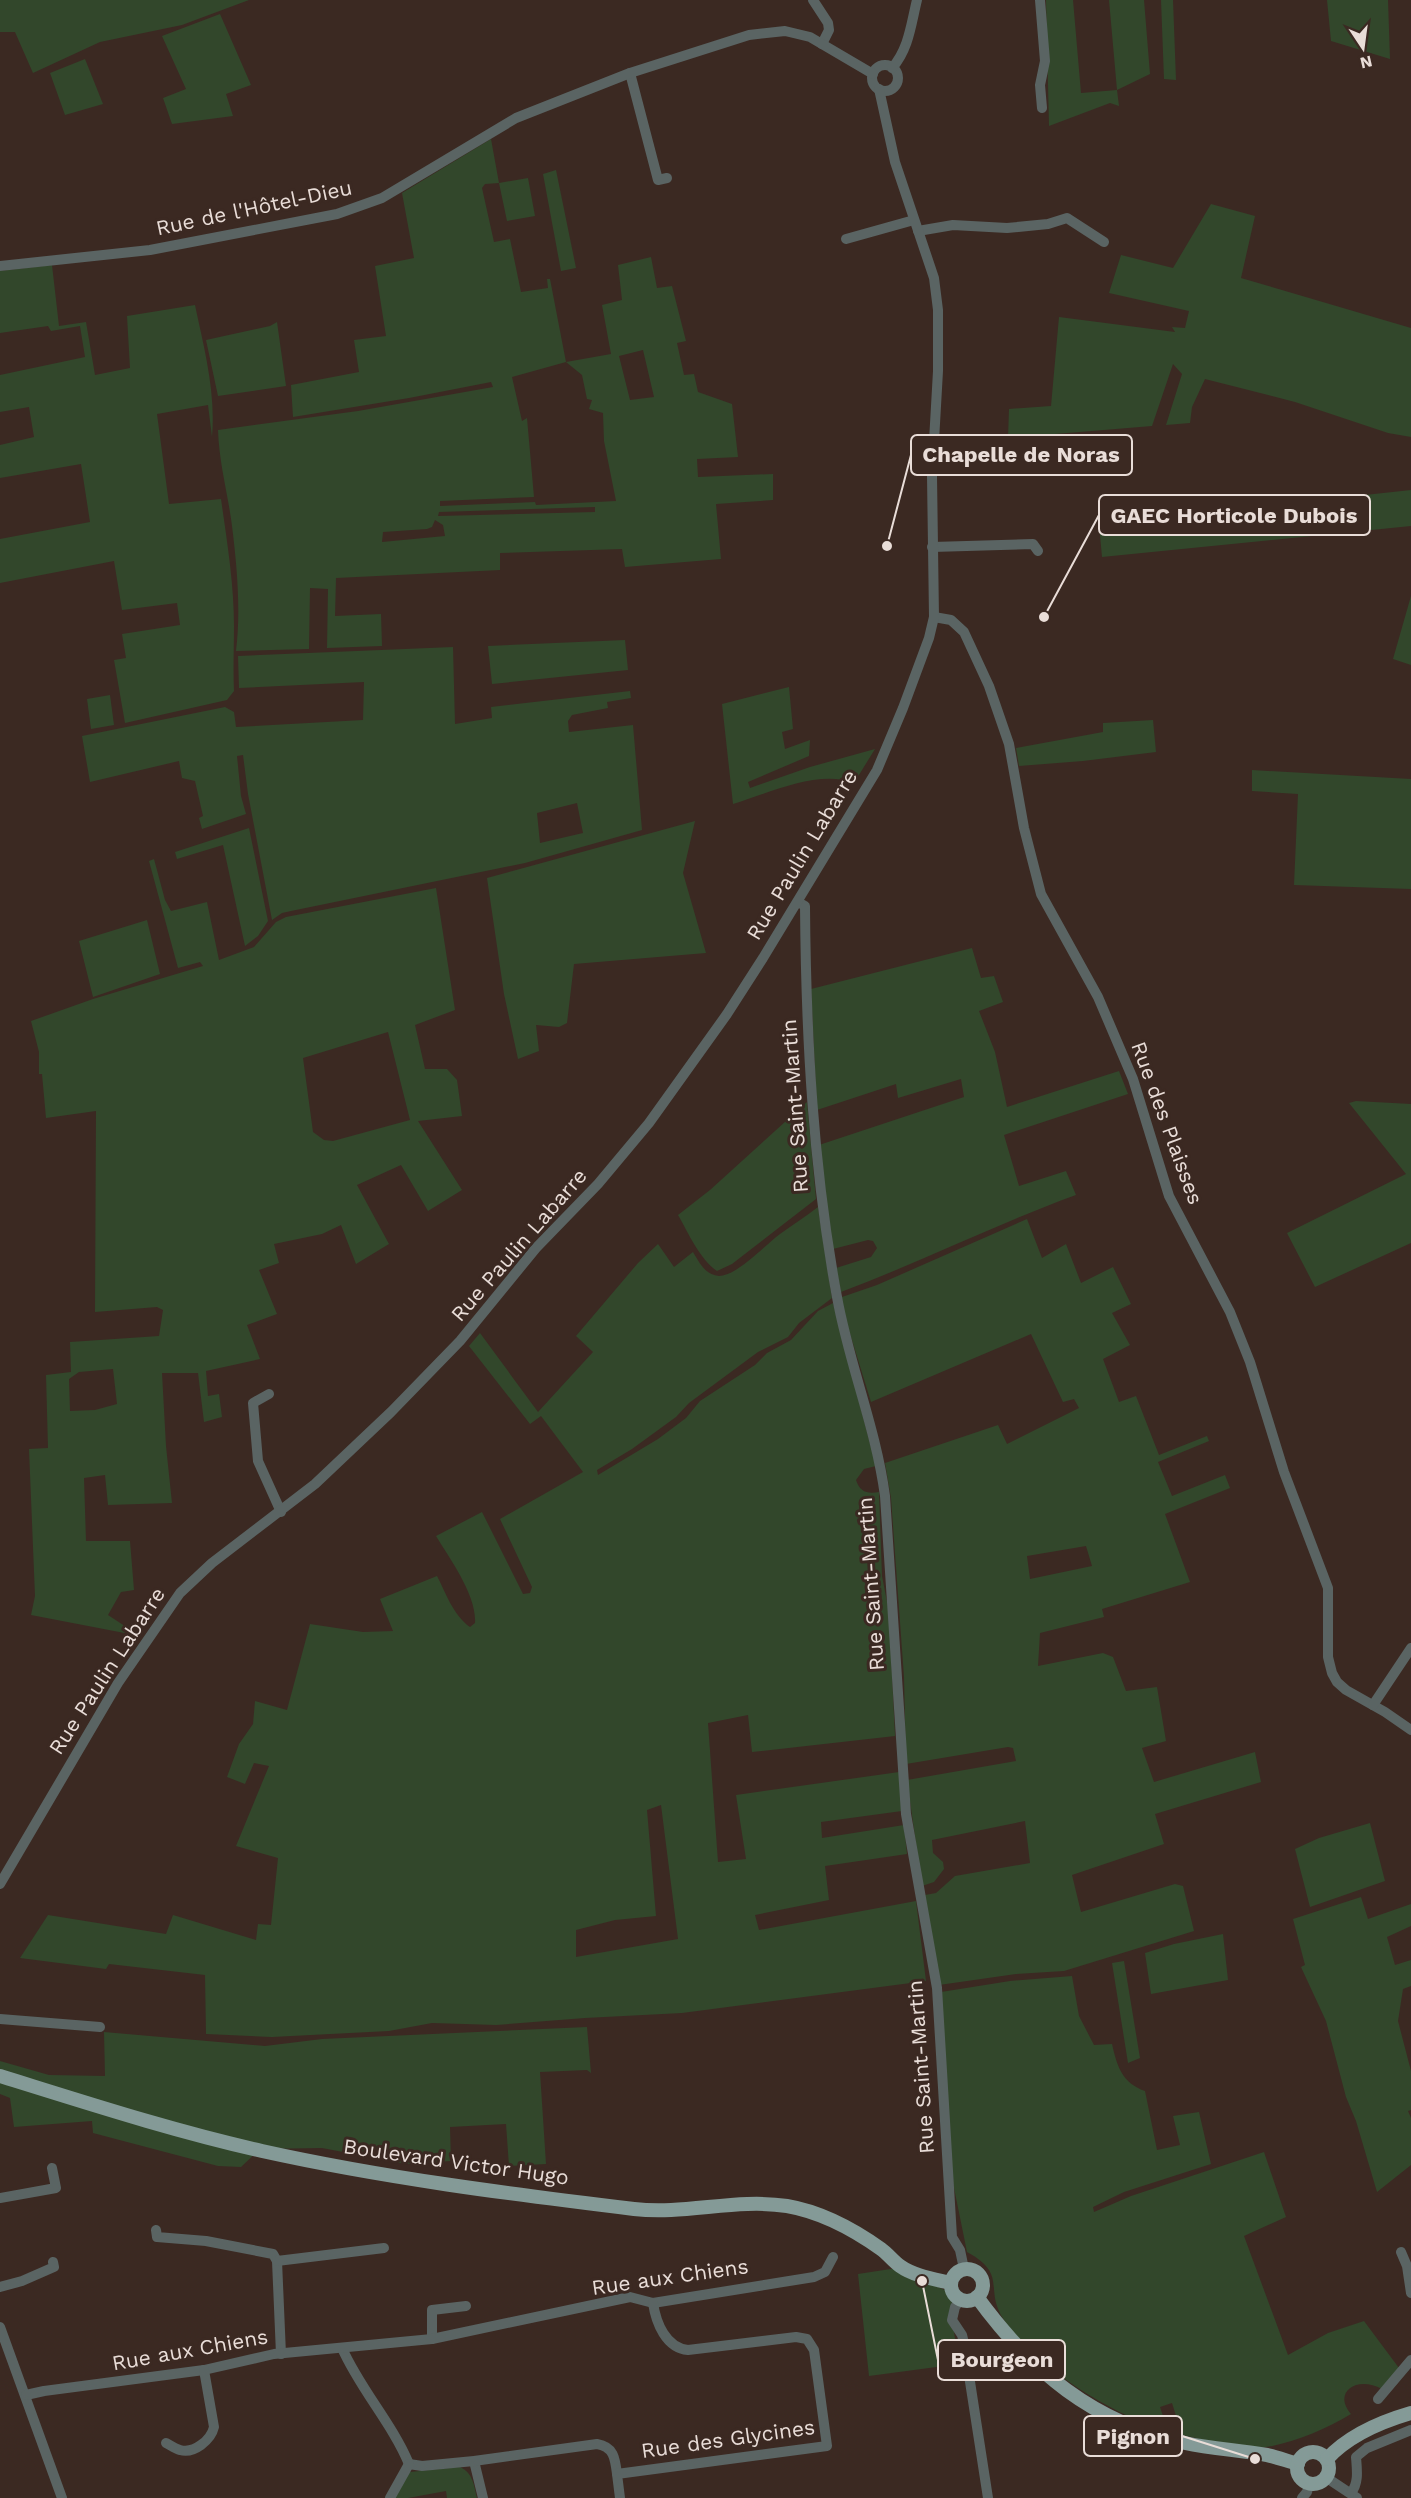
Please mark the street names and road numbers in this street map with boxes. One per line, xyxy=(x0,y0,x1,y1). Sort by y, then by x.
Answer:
street label: Rue de l'Hôtel-Dieu xyxy=(154,175,354,241)
street label: Rue Paulin Labarre xyxy=(741,765,862,944)
street label: Rue Saint-Martin xyxy=(776,1018,813,1194)
street label: Rue des Plaisses xyxy=(1126,1038,1209,1208)
street label: Rue Paulin Labarre xyxy=(445,1163,592,1326)
street label: Rue Saint-Martin xyxy=(852,1496,889,1672)
street label: Rue Paulin Labarre xyxy=(43,1582,170,1759)
street label: Rue Saint-Martin xyxy=(902,1979,939,2155)
street label: Boulevard Victor Hugo xyxy=(342,2133,570,2190)
street label: Rue aux Chiens xyxy=(590,2253,750,2300)
street label: Rue aux Chiens xyxy=(110,2323,270,2376)
street label: Rue des Glycines xyxy=(640,2414,816,2463)

